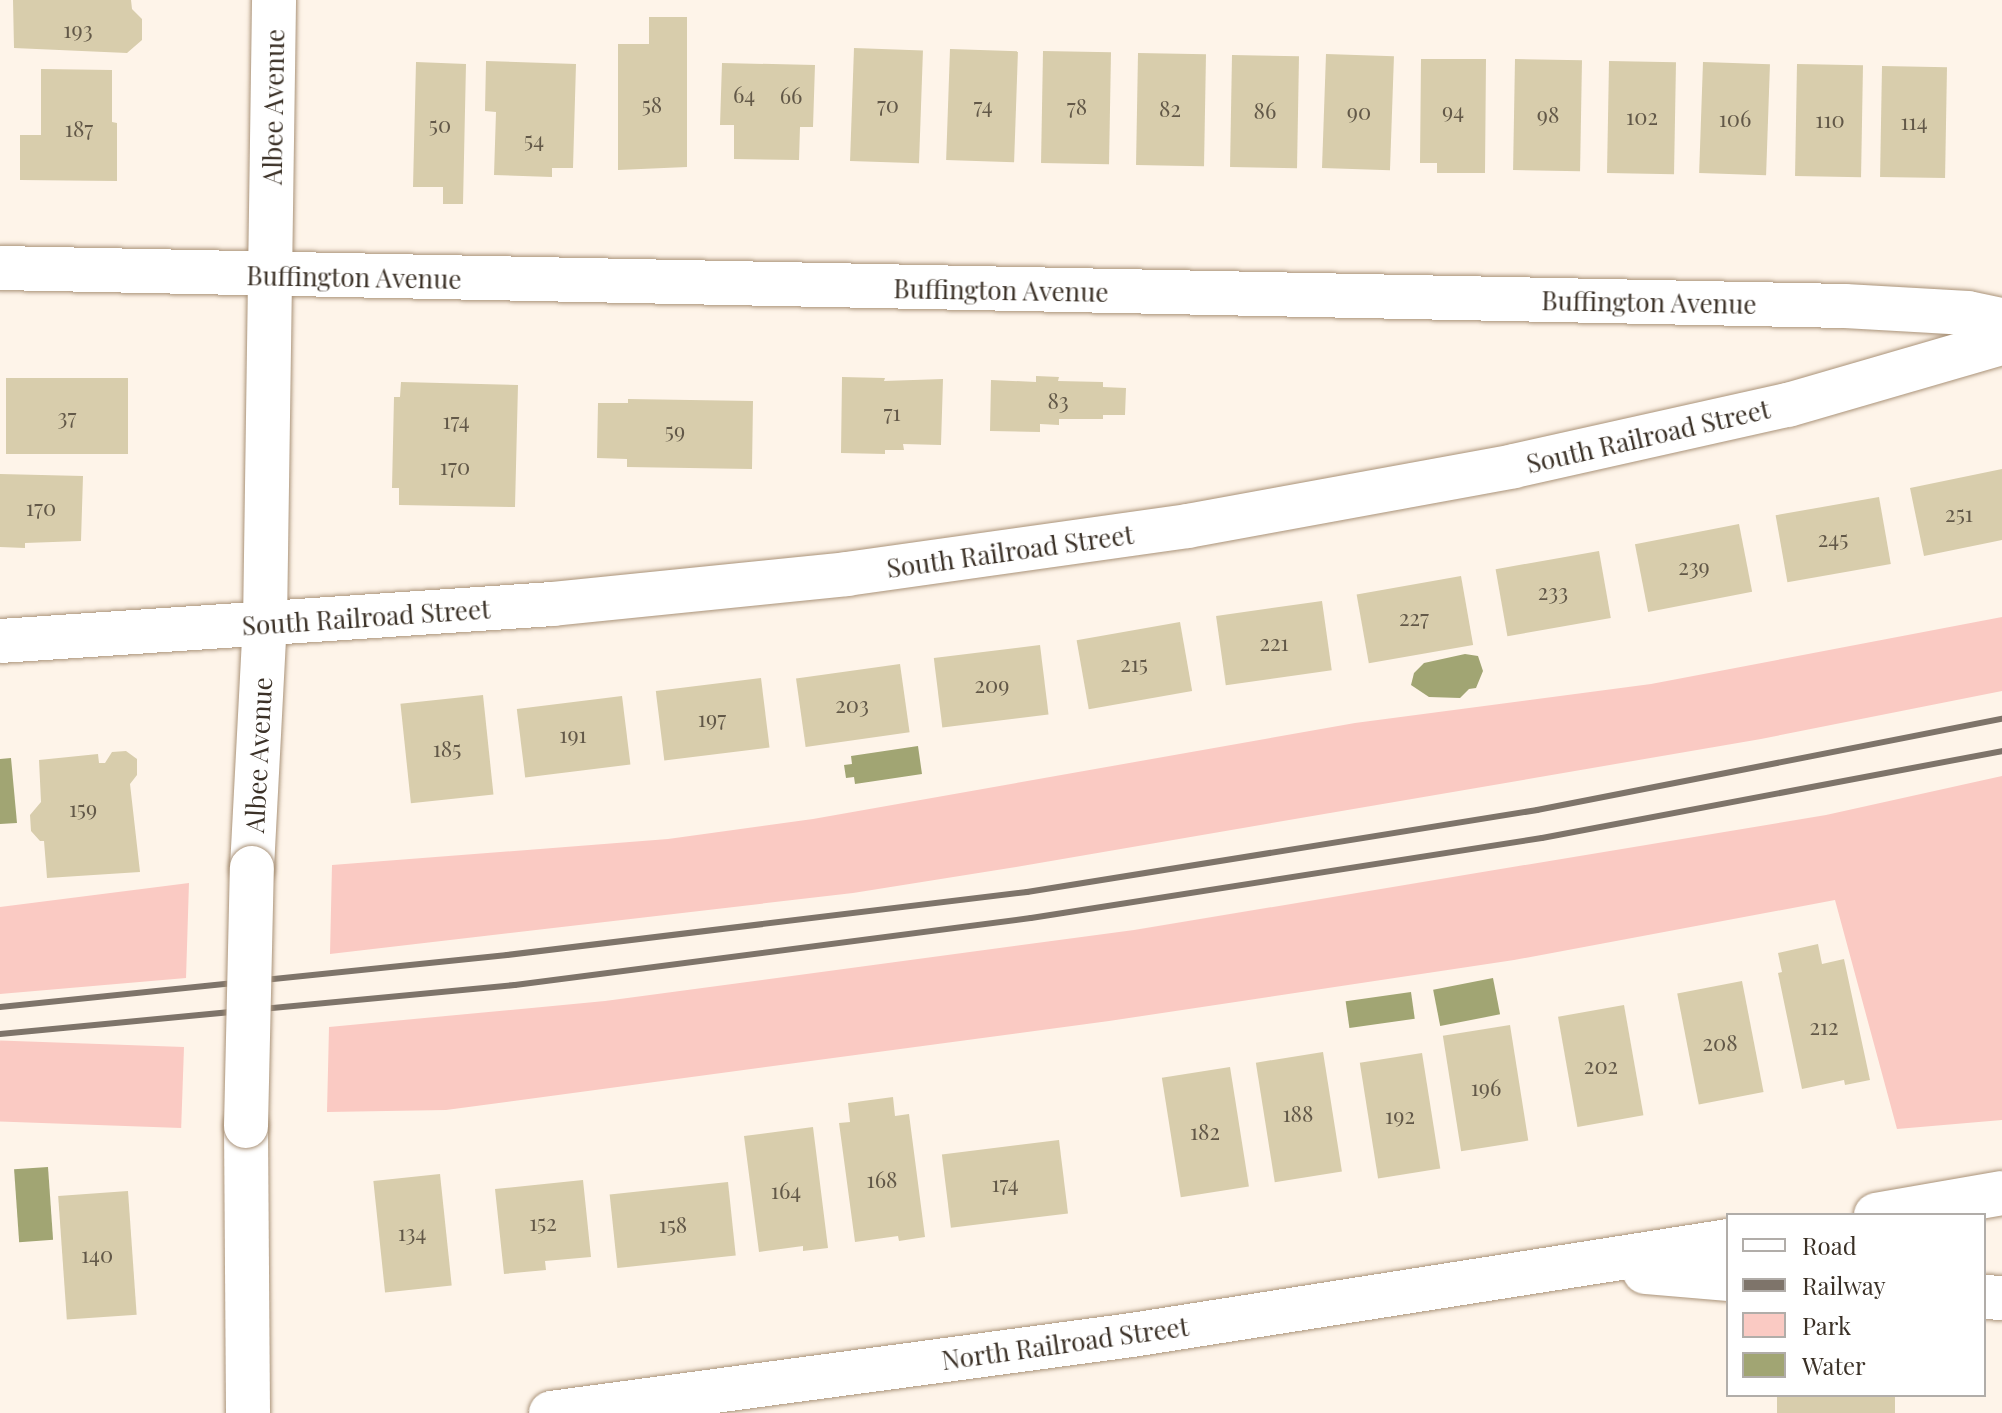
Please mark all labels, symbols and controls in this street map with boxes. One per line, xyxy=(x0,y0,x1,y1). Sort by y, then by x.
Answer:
house number: 193 xyxy=(63,17,93,43)
street label: Albee Avenue xyxy=(256,28,290,186)
house number: 64 xyxy=(733,82,755,108)
house number: 66 xyxy=(780,83,802,109)
house number: 58 xyxy=(642,92,662,118)
house number: 70 xyxy=(877,92,899,118)
house number: 74 xyxy=(973,93,993,119)
house number: 78 xyxy=(1067,94,1087,120)
house number: 82 xyxy=(1159,96,1181,122)
house number: 86 xyxy=(1254,98,1276,124)
house number: 94 xyxy=(1442,98,1464,124)
house number: 90 xyxy=(1347,99,1371,125)
house number: 98 xyxy=(1537,102,1559,128)
house number: 102 xyxy=(1626,104,1658,130)
house number: 106 xyxy=(1719,106,1751,132)
house number: 110 xyxy=(1815,107,1845,133)
house number: 114 xyxy=(1900,109,1928,135)
house number: 50 xyxy=(429,112,451,138)
house number: 187 xyxy=(65,116,93,142)
house number: 54 xyxy=(524,127,544,153)
street label: Buffington Avenue xyxy=(246,260,462,294)
street label: Buffington Avenue xyxy=(893,273,1109,307)
street label: Buffington Avenue xyxy=(1541,285,1757,319)
house number: 83 xyxy=(1047,388,1069,414)
street label: South Railroad Street xyxy=(1523,393,1773,479)
house number: 71 xyxy=(883,400,901,426)
house number: 37 xyxy=(58,404,76,430)
house number: 174 xyxy=(442,408,470,434)
house number: 59 xyxy=(665,418,685,444)
house number: 170 xyxy=(440,454,470,480)
house number: 170 xyxy=(26,495,56,521)
house number: 251 xyxy=(1945,501,1973,527)
street label: South Railroad Street xyxy=(885,518,1135,584)
house number: 245 xyxy=(1818,526,1848,552)
house number: 239 xyxy=(1678,554,1710,580)
house number: 233 xyxy=(1538,579,1568,605)
street label: South Railroad Street xyxy=(241,593,491,641)
house number: 227 xyxy=(1399,605,1429,631)
house number: 221 xyxy=(1259,630,1289,656)
house number: 215 xyxy=(1120,651,1148,677)
house number: 209 xyxy=(975,672,1009,698)
street label: Albee Avenue xyxy=(238,676,278,834)
house number: 203 xyxy=(835,692,869,718)
house number: 197 xyxy=(698,706,726,732)
house number: 191 xyxy=(559,722,587,748)
house number: 185 xyxy=(433,736,461,762)
house number: 159 xyxy=(69,796,97,822)
house number: 212 xyxy=(1809,1014,1839,1040)
house number: 208 xyxy=(1702,1030,1738,1056)
house number: 202 xyxy=(1584,1053,1618,1079)
house number: 196 xyxy=(1471,1075,1501,1101)
house number: 188 xyxy=(1282,1101,1314,1127)
house number: 192 xyxy=(1385,1103,1415,1129)
house number: 182 xyxy=(1190,1119,1220,1145)
house number: 168 xyxy=(867,1167,897,1193)
house number: 174 xyxy=(991,1171,1019,1197)
house number: 164 xyxy=(771,1178,801,1204)
house number: 152 xyxy=(529,1210,557,1236)
house number: 158 xyxy=(659,1212,687,1238)
legend xyxy=(1726,1213,1986,1397)
house number: 134 xyxy=(398,1220,426,1246)
text: Road xyxy=(1802,1229,1857,1261)
house number: 140 xyxy=(81,1242,113,1268)
text: Railway xyxy=(1802,1269,1886,1301)
text: Park xyxy=(1802,1309,1851,1341)
street label: North Railroad Street xyxy=(939,1310,1191,1376)
text: Water xyxy=(1802,1349,1866,1381)

